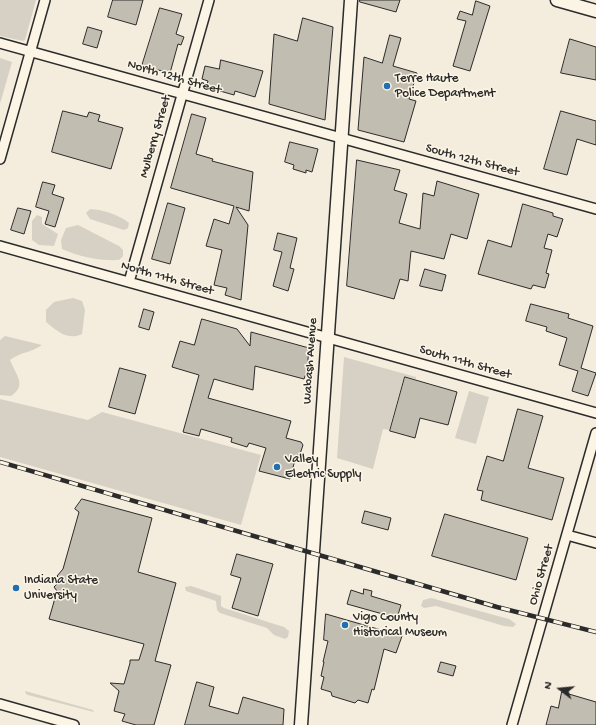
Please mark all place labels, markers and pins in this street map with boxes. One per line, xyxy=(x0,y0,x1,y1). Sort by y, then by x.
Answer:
place label: Terre Haute Police Department xyxy=(395,71,495,102)
marker: Terre Haute Police Department xyxy=(382,81,392,91)
place label: Valley Electric Supply xyxy=(285,452,362,483)
marker: Valley Electric Supply xyxy=(272,462,282,472)
place label: Indiana State University xyxy=(24,573,98,604)
marker: Indiana State University xyxy=(11,583,21,593)
place label: Vigo County Historical Museum xyxy=(353,610,447,641)
marker: Vigo County Historical Museum xyxy=(340,620,350,630)

